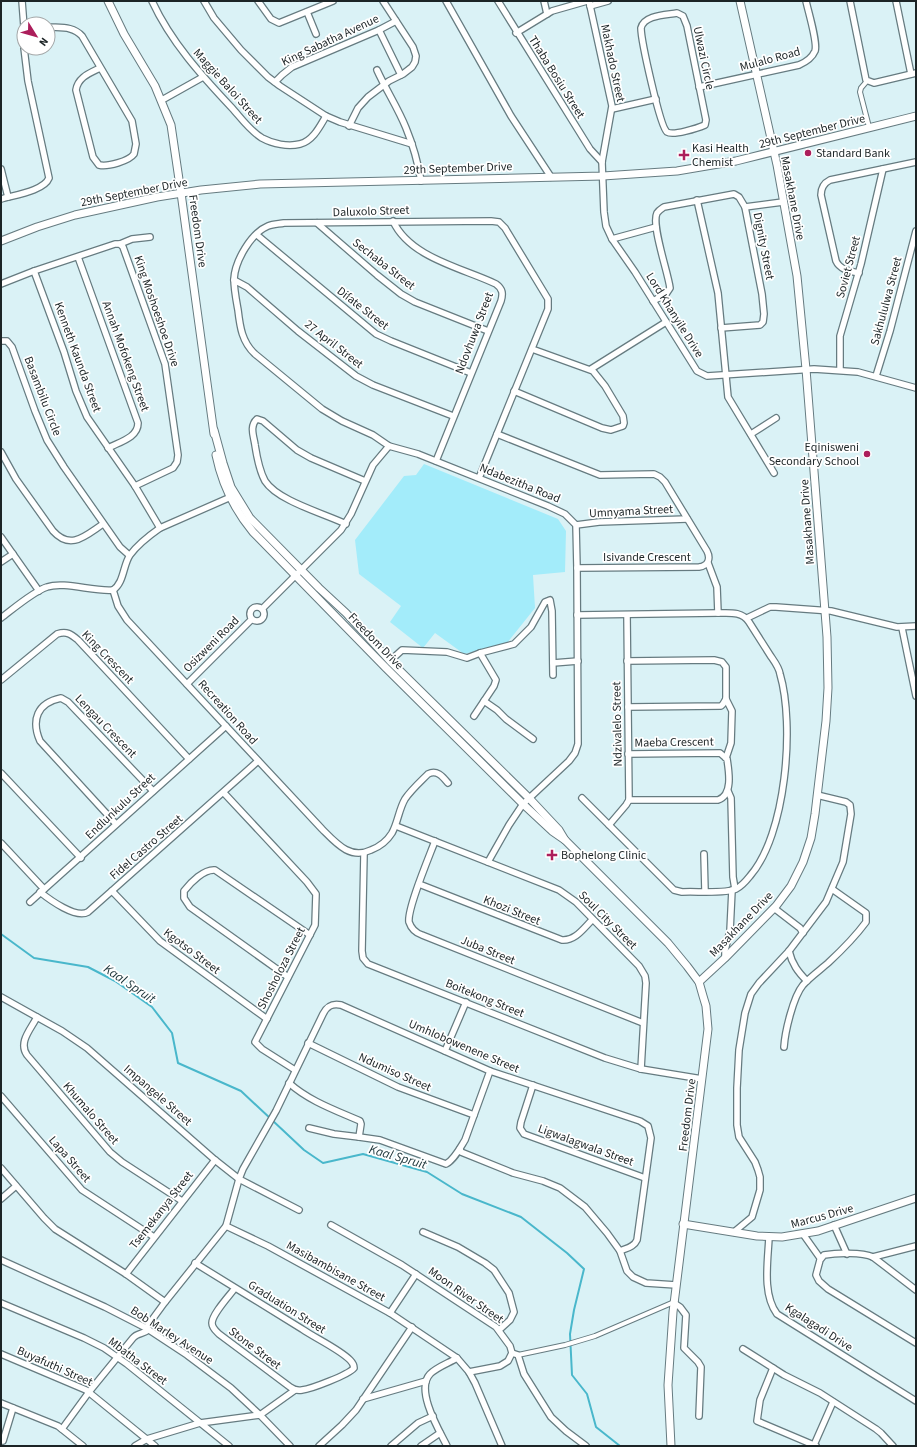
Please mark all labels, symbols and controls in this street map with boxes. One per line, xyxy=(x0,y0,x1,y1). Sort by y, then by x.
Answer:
street label: King Sabatha Avenue xyxy=(279,10,382,71)
north arrow xyxy=(16,16,56,56)
street label: Makhado Street xyxy=(596,23,629,103)
street label: Ulwazi Circle xyxy=(689,25,719,91)
street label: Thaba Bosiu Street xyxy=(524,33,589,122)
text: N xyxy=(35,34,52,49)
street label: Mulalo Road xyxy=(738,43,802,76)
street label: Maggie Baloi Street xyxy=(189,45,266,128)
street label: 29th September Drive xyxy=(757,110,867,153)
place label: Kasi Health Chemist xyxy=(692,140,749,171)
place label: Standard Bank xyxy=(816,145,890,162)
marker: Standard Bank xyxy=(803,148,813,158)
marker: Kasi Health Chemist xyxy=(679,150,689,160)
street label: Masakhane Drive xyxy=(776,155,809,242)
street label: 29th September Drive xyxy=(403,158,513,179)
street label: 29th September Drive xyxy=(79,174,189,211)
street label: Freedom Drive xyxy=(184,194,211,269)
street label: Daluxolo Street xyxy=(332,202,410,221)
street label: Dignity Street xyxy=(749,211,778,281)
street label: Sechaba Street xyxy=(349,234,419,294)
street label: Soviet Street xyxy=(832,234,865,300)
street label: King Moshoeshoe Drive xyxy=(130,253,184,369)
street label: Sakhululwa Street xyxy=(866,255,906,347)
street label: Lord Khanyile Drive xyxy=(642,269,708,361)
street label: Difate Street xyxy=(333,283,392,334)
street label: Ndovhuwa Street xyxy=(451,290,498,377)
street label: Annah Mofokeng Street xyxy=(98,299,153,414)
street label: Kenneth Kaunda Street xyxy=(50,300,105,415)
street label: 27 April Street xyxy=(301,316,367,373)
street label: Basambilu Circle xyxy=(20,354,66,438)
place label: Eqinisweni Secondary School xyxy=(769,439,859,470)
marker: Eqinisweni Secondary School xyxy=(862,449,872,459)
street label: Ndabezitha Road xyxy=(477,459,563,507)
street label: Masakhane Drive xyxy=(796,479,819,565)
street label: Umnyama Street xyxy=(589,501,673,522)
street label: Isivande Crescent xyxy=(603,549,691,566)
street label: Freedom Drive xyxy=(344,609,407,674)
street label: Osizweni Road xyxy=(179,612,243,676)
street label: King Crescent xyxy=(78,627,138,688)
street label: Recreation Road xyxy=(194,676,261,749)
street label: Ndzivalelo Street xyxy=(608,681,627,767)
street label: Lengau Crescent xyxy=(71,691,140,762)
street label: Maeba Crescent xyxy=(634,733,714,752)
street label: Endlunkulu Street xyxy=(82,769,159,843)
street label: Fidel Castro Street xyxy=(106,811,187,884)
place label: Bophelong Clinic xyxy=(561,847,647,864)
marker: Bophelong Clinic xyxy=(546,849,558,861)
street label: Soul City Street xyxy=(574,887,641,954)
street label: Masakhane Drive xyxy=(706,888,777,961)
street label: Khozi Street xyxy=(481,891,543,930)
street label: Kgotso Street xyxy=(160,924,224,978)
street label: Shosholoza Street xyxy=(253,924,310,1012)
street label: Juba Street xyxy=(458,932,518,969)
water label: Kaal Spruit xyxy=(100,960,160,1008)
street label: Boitekong Street xyxy=(443,975,527,1022)
street label: Umhlobowenene Street xyxy=(406,1015,522,1078)
street label: Ndumiso Street xyxy=(356,1049,434,1096)
street label: Impangele Street xyxy=(120,1061,196,1130)
street label: Khumalo Street xyxy=(59,1078,123,1148)
street label: Freedom Drive xyxy=(675,1078,700,1152)
street label: Ligwalagwala Street xyxy=(536,1120,636,1171)
street label: Lapa Street xyxy=(45,1132,95,1186)
water label: Kaal Spruit xyxy=(367,1140,429,1174)
street label: Tsemekanya Street xyxy=(125,1168,197,1253)
street label: Marcus Drive xyxy=(789,1200,855,1233)
street label: Masibambisane Street xyxy=(283,1237,388,1306)
street label: Moon River Street xyxy=(425,1263,507,1328)
street label: Graduation Street xyxy=(245,1277,329,1338)
street label: Kgalagadi Drive xyxy=(781,1299,856,1356)
street label: Bob Marley Avenue xyxy=(127,1302,216,1369)
street label: Stone Street xyxy=(225,1323,284,1374)
street label: Mbatha Street xyxy=(105,1333,171,1389)
street label: Buyafuthi Street xyxy=(14,1342,95,1391)

